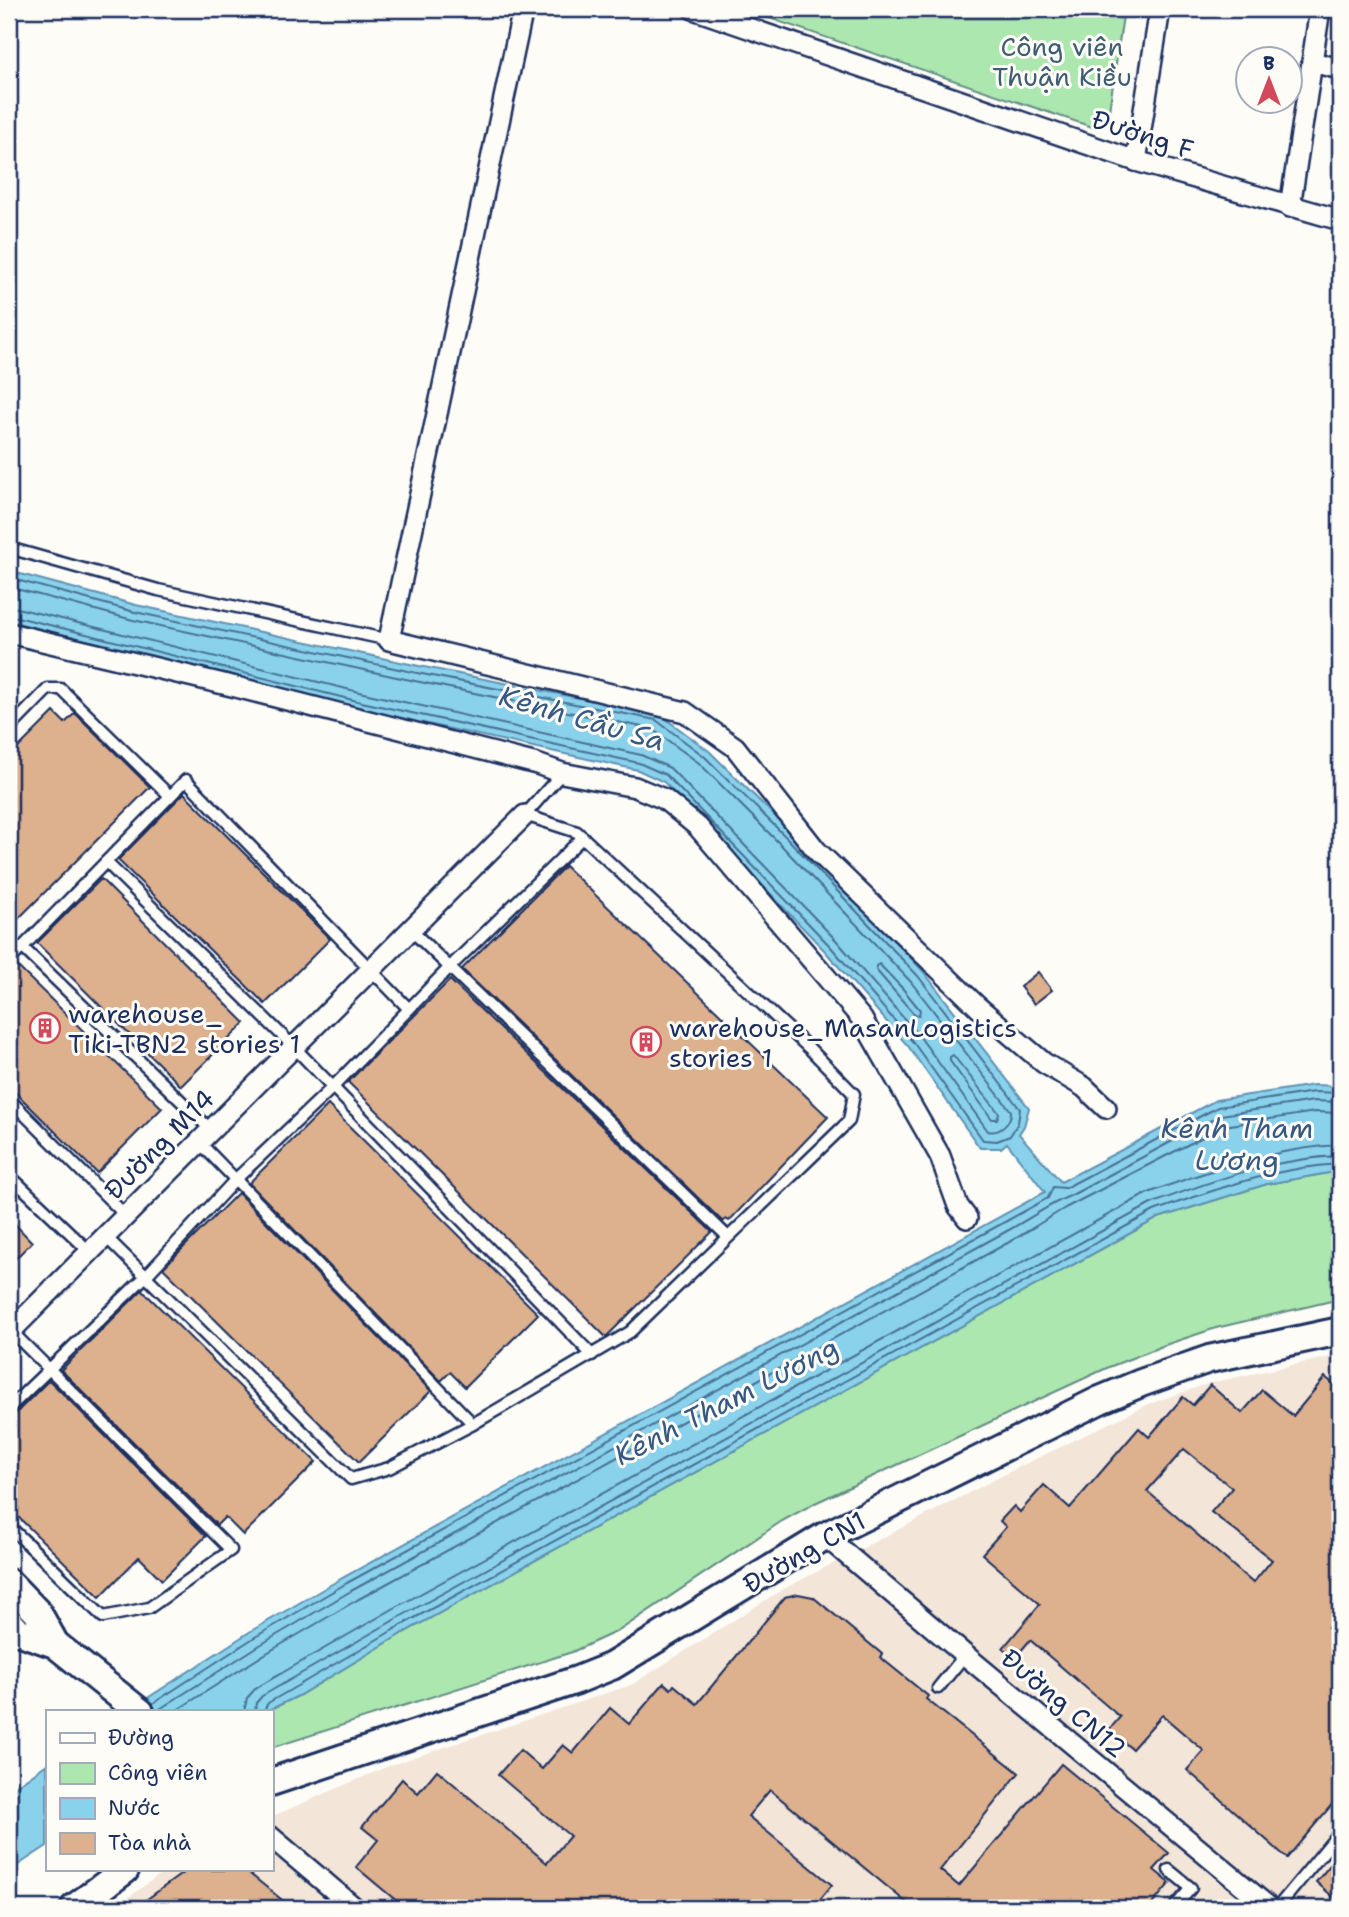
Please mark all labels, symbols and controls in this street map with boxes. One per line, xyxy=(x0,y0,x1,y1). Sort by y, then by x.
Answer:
park label: Công viên Thuận Kiều xyxy=(992,29,1132,94)
north arrow xyxy=(1234,46,1304,116)
text: B xyxy=(1263,51,1275,76)
street label: Đường F xyxy=(1088,101,1198,167)
water label: Kênh Cầu Sa xyxy=(495,676,669,760)
place label: warehouse_ Tiki-TBN2 stories 1 xyxy=(68,996,300,1061)
place label: warehouse_MasanLogistics stories 1 xyxy=(669,1010,1017,1075)
building icon: warehouse_ Tiki-TBN2 stories 1 xyxy=(28,1011,62,1045)
building icon: warehouse_MasanLogistics stories 1 xyxy=(629,1025,663,1059)
street label: Đường M14 xyxy=(96,1081,222,1207)
water label: Kênh Tham Lương xyxy=(1160,1109,1314,1179)
water label: Kênh Tham Lương xyxy=(607,1328,845,1474)
street label: Đường CN1 xyxy=(736,1503,872,1601)
street label: Đường CN12 xyxy=(994,1640,1134,1766)
legend xyxy=(46,1710,273,1871)
text: Đường xyxy=(108,1724,174,1752)
text: Công viên xyxy=(108,1759,207,1787)
text: Nước xyxy=(108,1794,160,1822)
text: Tòa nhà xyxy=(108,1829,191,1857)

